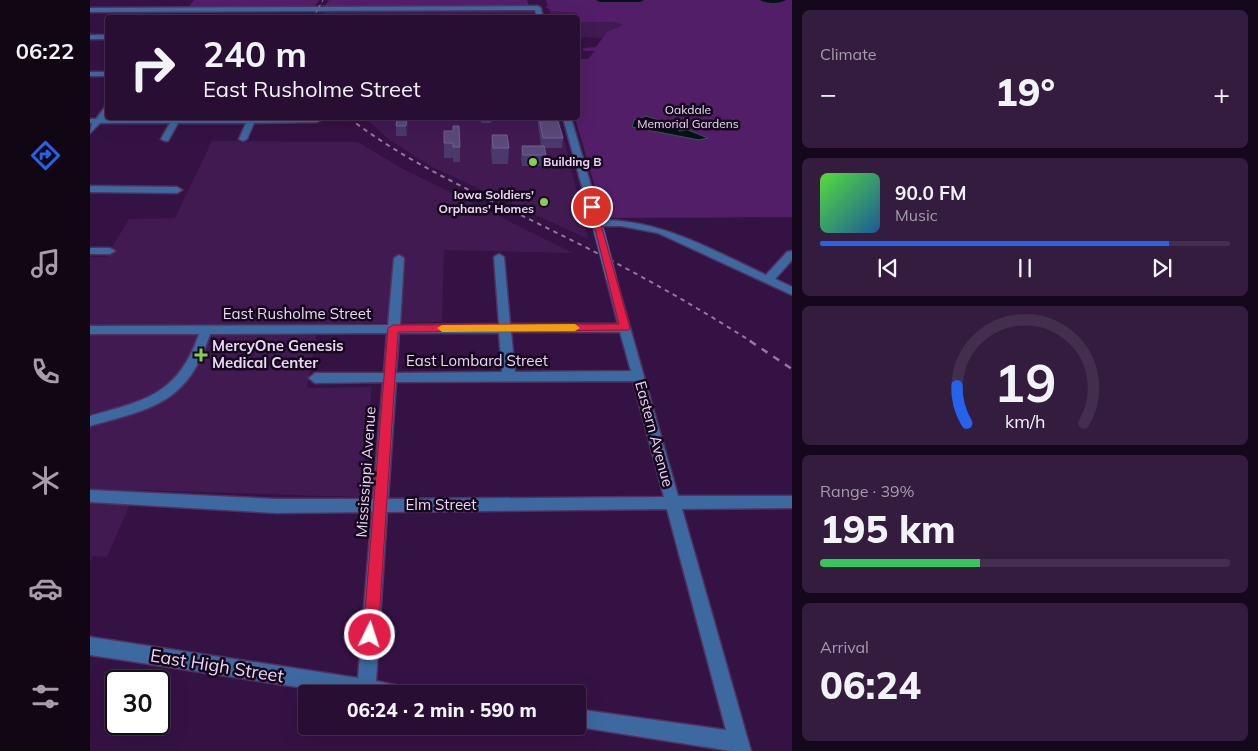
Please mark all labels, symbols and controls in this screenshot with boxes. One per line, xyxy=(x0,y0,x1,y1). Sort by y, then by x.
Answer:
text: 240 m xyxy=(203,32,307,76)
icon: right xyxy=(120,35,185,100)
text: 06:22 xyxy=(16,37,74,65)
text: Climate xyxy=(820,44,876,64)
text: 19° xyxy=(995,68,1055,116)
text: East Rusholme Street xyxy=(203,75,421,103)
text: − xyxy=(820,76,837,111)
text: + xyxy=(1213,76,1230,111)
park label: Oakdale Memorial Gardens xyxy=(637,102,739,131)
icon: directions xyxy=(28,138,63,173)
place label: Building B xyxy=(543,154,602,169)
marker: Building B xyxy=(527,156,539,168)
text: 90.0 FM xyxy=(895,181,967,205)
pin xyxy=(571,186,613,228)
place label: Iowa Soldiers' Orphans' Homes xyxy=(439,187,534,216)
icon: arrive xyxy=(578,193,606,221)
marker: Iowa Soldiers' Orphans' Homes xyxy=(538,196,550,208)
text: Music xyxy=(895,205,938,225)
icon: music xyxy=(28,246,63,281)
icon: previous xyxy=(874,254,902,282)
icon: pause xyxy=(1011,254,1039,282)
icon: next xyxy=(1148,254,1176,282)
street label: East Rusholme Street xyxy=(223,304,371,323)
place label: MercyOne Genesis Medical Center xyxy=(212,336,344,372)
marker: MercyOne Genesis Medical Center xyxy=(194,348,208,362)
text: 19 xyxy=(994,350,1056,415)
street label: East Lombard Street xyxy=(406,351,548,370)
icon: phone xyxy=(28,354,63,389)
street label: Eastern Avenue xyxy=(631,379,678,489)
street label: Mississippi Avenue xyxy=(351,406,380,538)
text: km/h xyxy=(1005,410,1045,432)
icon: climate xyxy=(28,463,63,498)
text: Range · 39% xyxy=(820,481,915,501)
street label: Elm Street xyxy=(406,495,476,514)
text: 195 km xyxy=(820,505,956,553)
icon: car xyxy=(28,571,63,606)
position arrow xyxy=(343,608,395,660)
text: Arrival xyxy=(820,637,869,657)
street label: East High Street xyxy=(149,644,286,687)
text: 06:24 xyxy=(820,661,921,709)
speed limit sign: 30 xyxy=(105,670,170,735)
icon: filters xyxy=(28,679,63,714)
text: 06:24 · 2 min · 590 m xyxy=(347,698,537,722)

